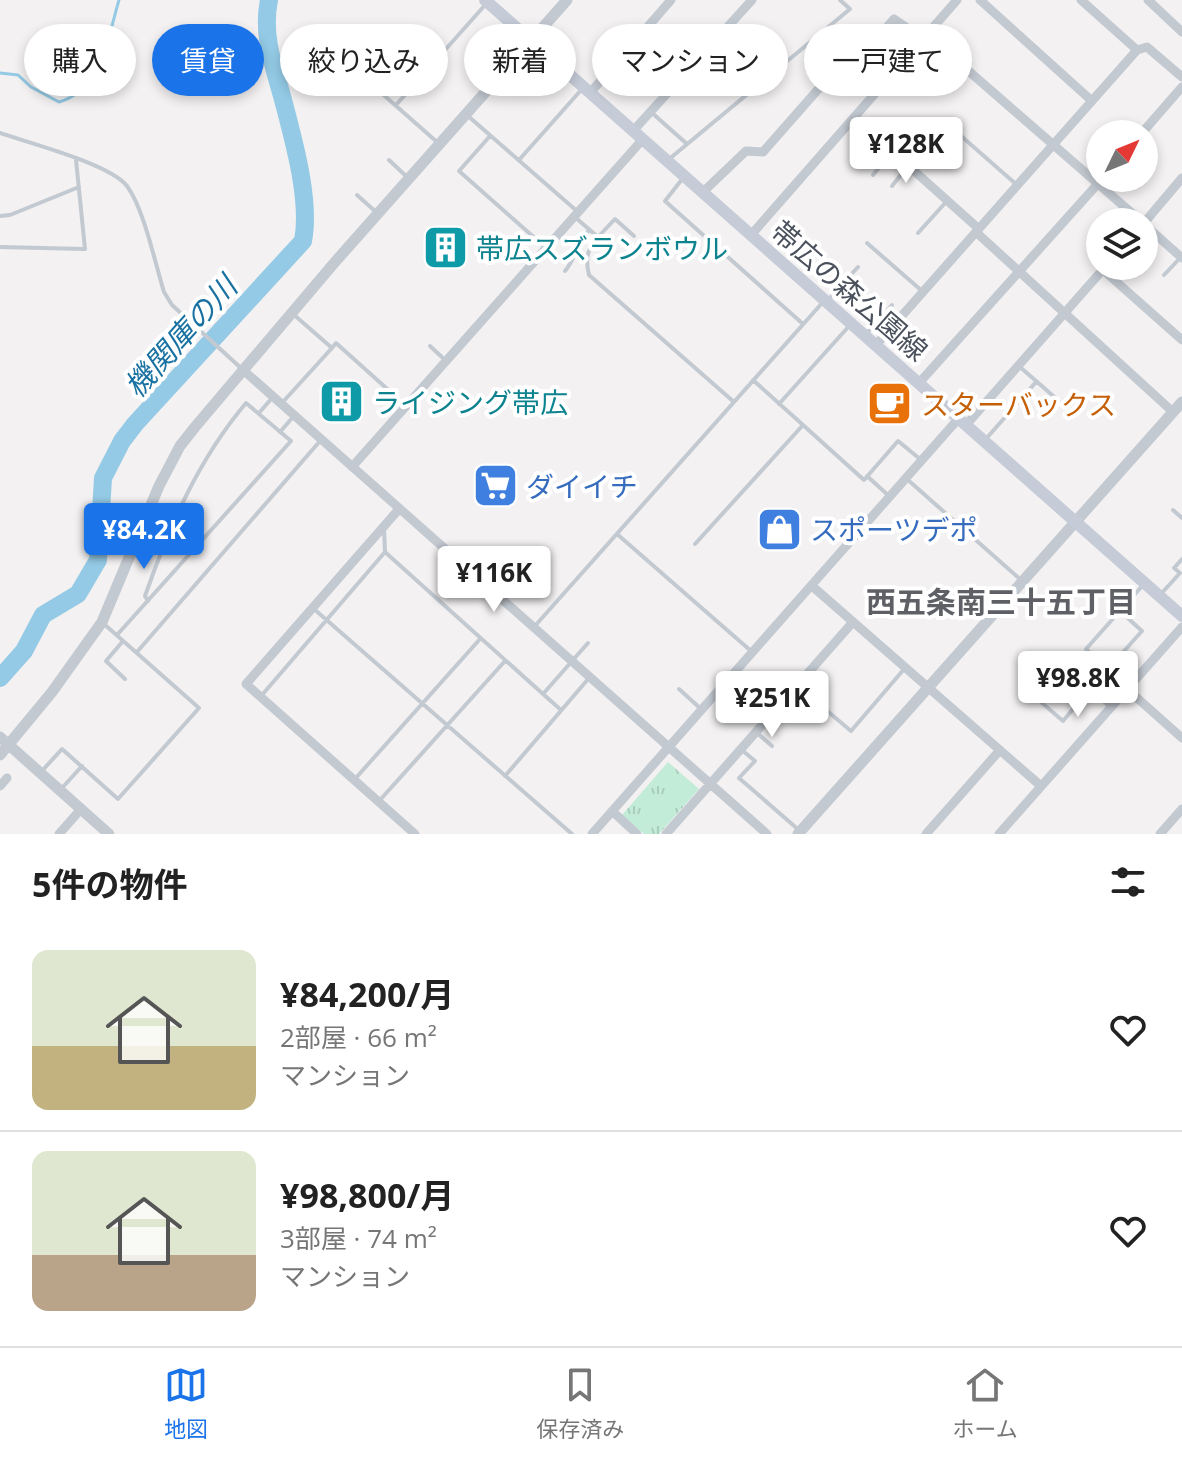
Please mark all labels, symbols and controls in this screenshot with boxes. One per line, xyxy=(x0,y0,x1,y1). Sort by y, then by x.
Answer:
chip: 購入 xyxy=(24,24,136,96)
chip: 賃貸 xyxy=(152,24,264,96)
chip: 絞り込み xyxy=(280,24,448,96)
chip: 新着 xyxy=(464,24,576,96)
chip: マンション xyxy=(592,24,788,96)
chip: 一戸建て xyxy=(804,24,972,96)
pin: ¥128K xyxy=(850,117,962,185)
north arrow xyxy=(1086,120,1158,192)
map controls xyxy=(1086,120,1158,280)
text: ¥128K xyxy=(868,125,944,161)
button: layers xyxy=(1086,208,1158,280)
street label: 帯広の森公園線 xyxy=(764,211,936,369)
building icon: 帯広スズランボウル xyxy=(421,224,469,272)
place label: 帯広スズランボウル xyxy=(476,229,728,267)
water label: 機関庫の川 xyxy=(115,264,247,405)
building icon: ライジング帯広 xyxy=(317,378,365,426)
cafe icon: スターバックス xyxy=(866,380,914,428)
place label: ライジング帯広 xyxy=(372,383,568,421)
place label: スターバックス xyxy=(921,385,1116,423)
supermarket icon: ダイイチ xyxy=(471,462,519,510)
place label: ダイイチ xyxy=(526,467,638,505)
pin: ¥84.2K xyxy=(79,503,209,571)
shop icon: スポーツデポ xyxy=(755,505,803,553)
place label: スポーツデポ xyxy=(810,510,977,548)
text: ¥84.2K xyxy=(102,511,186,547)
pin: ¥116K xyxy=(438,546,550,614)
text: ¥116K xyxy=(456,554,532,590)
district label: 西五条南三十五丁目 xyxy=(866,581,1136,622)
pin: ¥98.8K xyxy=(1013,651,1143,719)
text: ¥98.8K xyxy=(1036,659,1120,695)
pin: ¥251K xyxy=(716,671,828,739)
text: ¥251K xyxy=(734,679,810,715)
icon: filters xyxy=(1106,860,1150,904)
text: 5件の物件 xyxy=(32,861,187,907)
text: ¥84,200/月 xyxy=(280,971,454,1017)
icon: home xyxy=(96,982,192,1078)
icon: heart xyxy=(1106,1008,1150,1052)
text: 2部屋 · 66 m² xyxy=(280,1019,437,1055)
text: マンション xyxy=(280,1057,410,1093)
text: ¥98,800/月 xyxy=(280,1172,454,1218)
icon: home xyxy=(96,1183,192,1279)
icon: heart xyxy=(1106,1209,1150,1253)
text: 3部屋 · 74 m² xyxy=(280,1220,437,1256)
text: マンション xyxy=(280,1258,410,1294)
tab: 地図 xyxy=(164,1363,208,1443)
tab: 保存済み xyxy=(536,1363,624,1443)
tab: ホーム xyxy=(953,1363,1018,1443)

